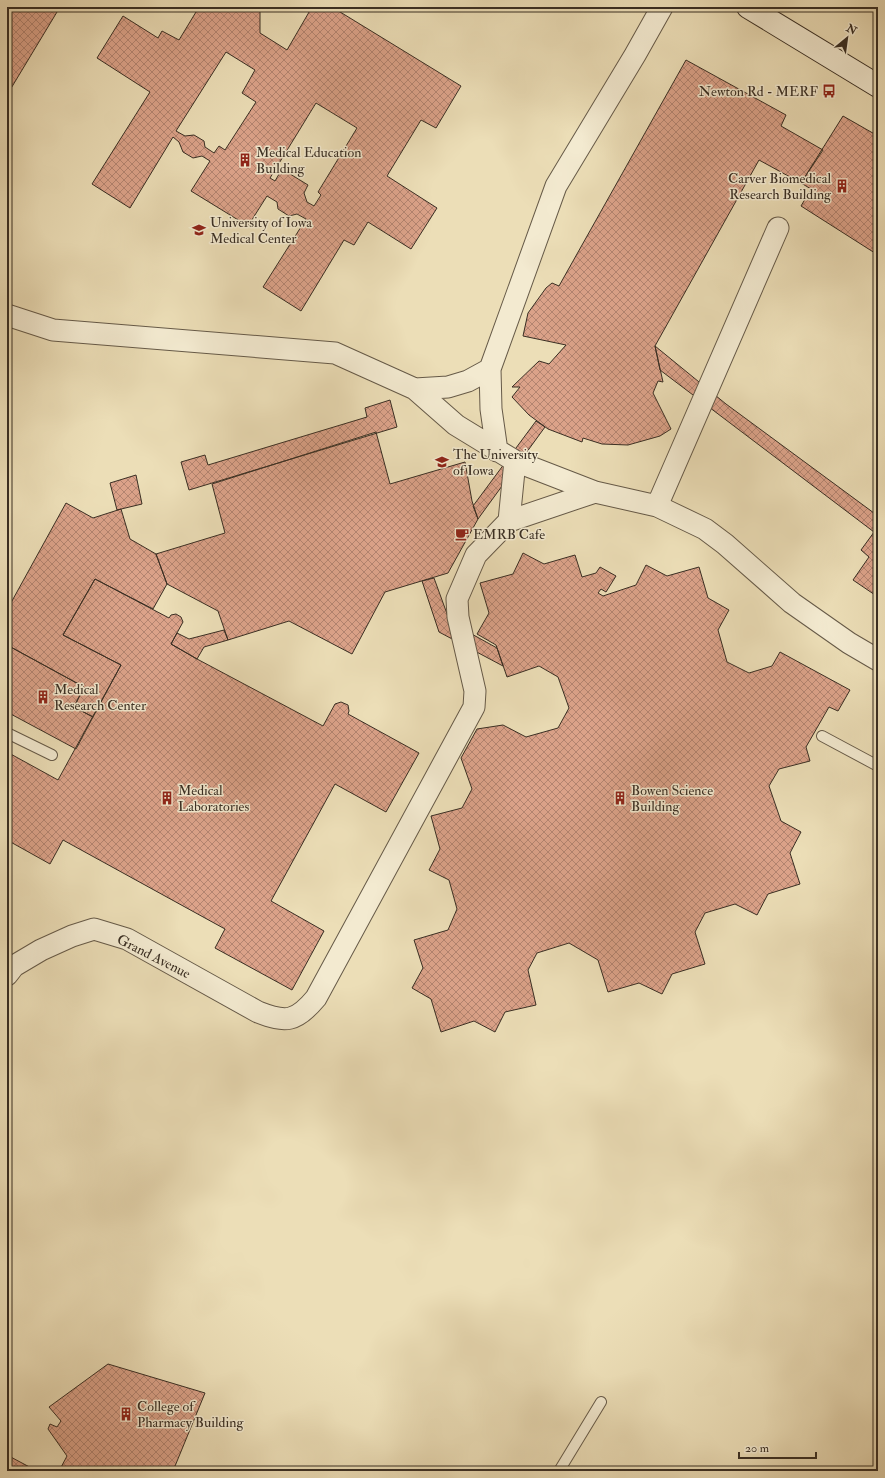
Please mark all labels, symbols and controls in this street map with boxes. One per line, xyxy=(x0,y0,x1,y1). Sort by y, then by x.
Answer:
north arrow xyxy=(827,18,867,58)
text: N xyxy=(843,21,860,38)
place label: Newton Rd - MERF xyxy=(699,83,818,100)
bus stop icon: Newton Rd - MERF xyxy=(821,83,837,99)
place label: Medical Education Building xyxy=(256,144,361,177)
building icon: Medical Education Building xyxy=(237,152,253,168)
place label: Carver Biomedical Research Building xyxy=(728,170,832,203)
building icon: Carver Biomedical Research Building xyxy=(834,178,850,194)
place label: University of Iowa Medical Center xyxy=(210,214,312,247)
school or university icon: University of Iowa Medical Center xyxy=(191,222,207,238)
place label: The University of Iowa xyxy=(453,446,539,479)
school or university icon: The University of Iowa xyxy=(434,454,450,470)
cafe icon: EMRB Cafe xyxy=(454,526,470,542)
place label: EMRB Cafe xyxy=(473,526,545,543)
place label: Medical Research Center xyxy=(54,681,147,714)
building icon: Medical Research Center xyxy=(35,689,51,705)
place label: Medical Laboratories xyxy=(178,782,249,815)
place label: Bowen Science Building xyxy=(631,782,713,815)
building icon: Medical Laboratories xyxy=(159,790,175,806)
building icon: Bowen Science Building xyxy=(612,790,628,806)
street label: Grand Avenue xyxy=(114,931,194,982)
place label: College of Pharmacy Building xyxy=(137,1398,244,1432)
building icon: College of Pharmacy Building xyxy=(118,1406,134,1422)
scale bar xyxy=(739,1434,816,1460)
text: 20 m xyxy=(745,1441,770,1456)

